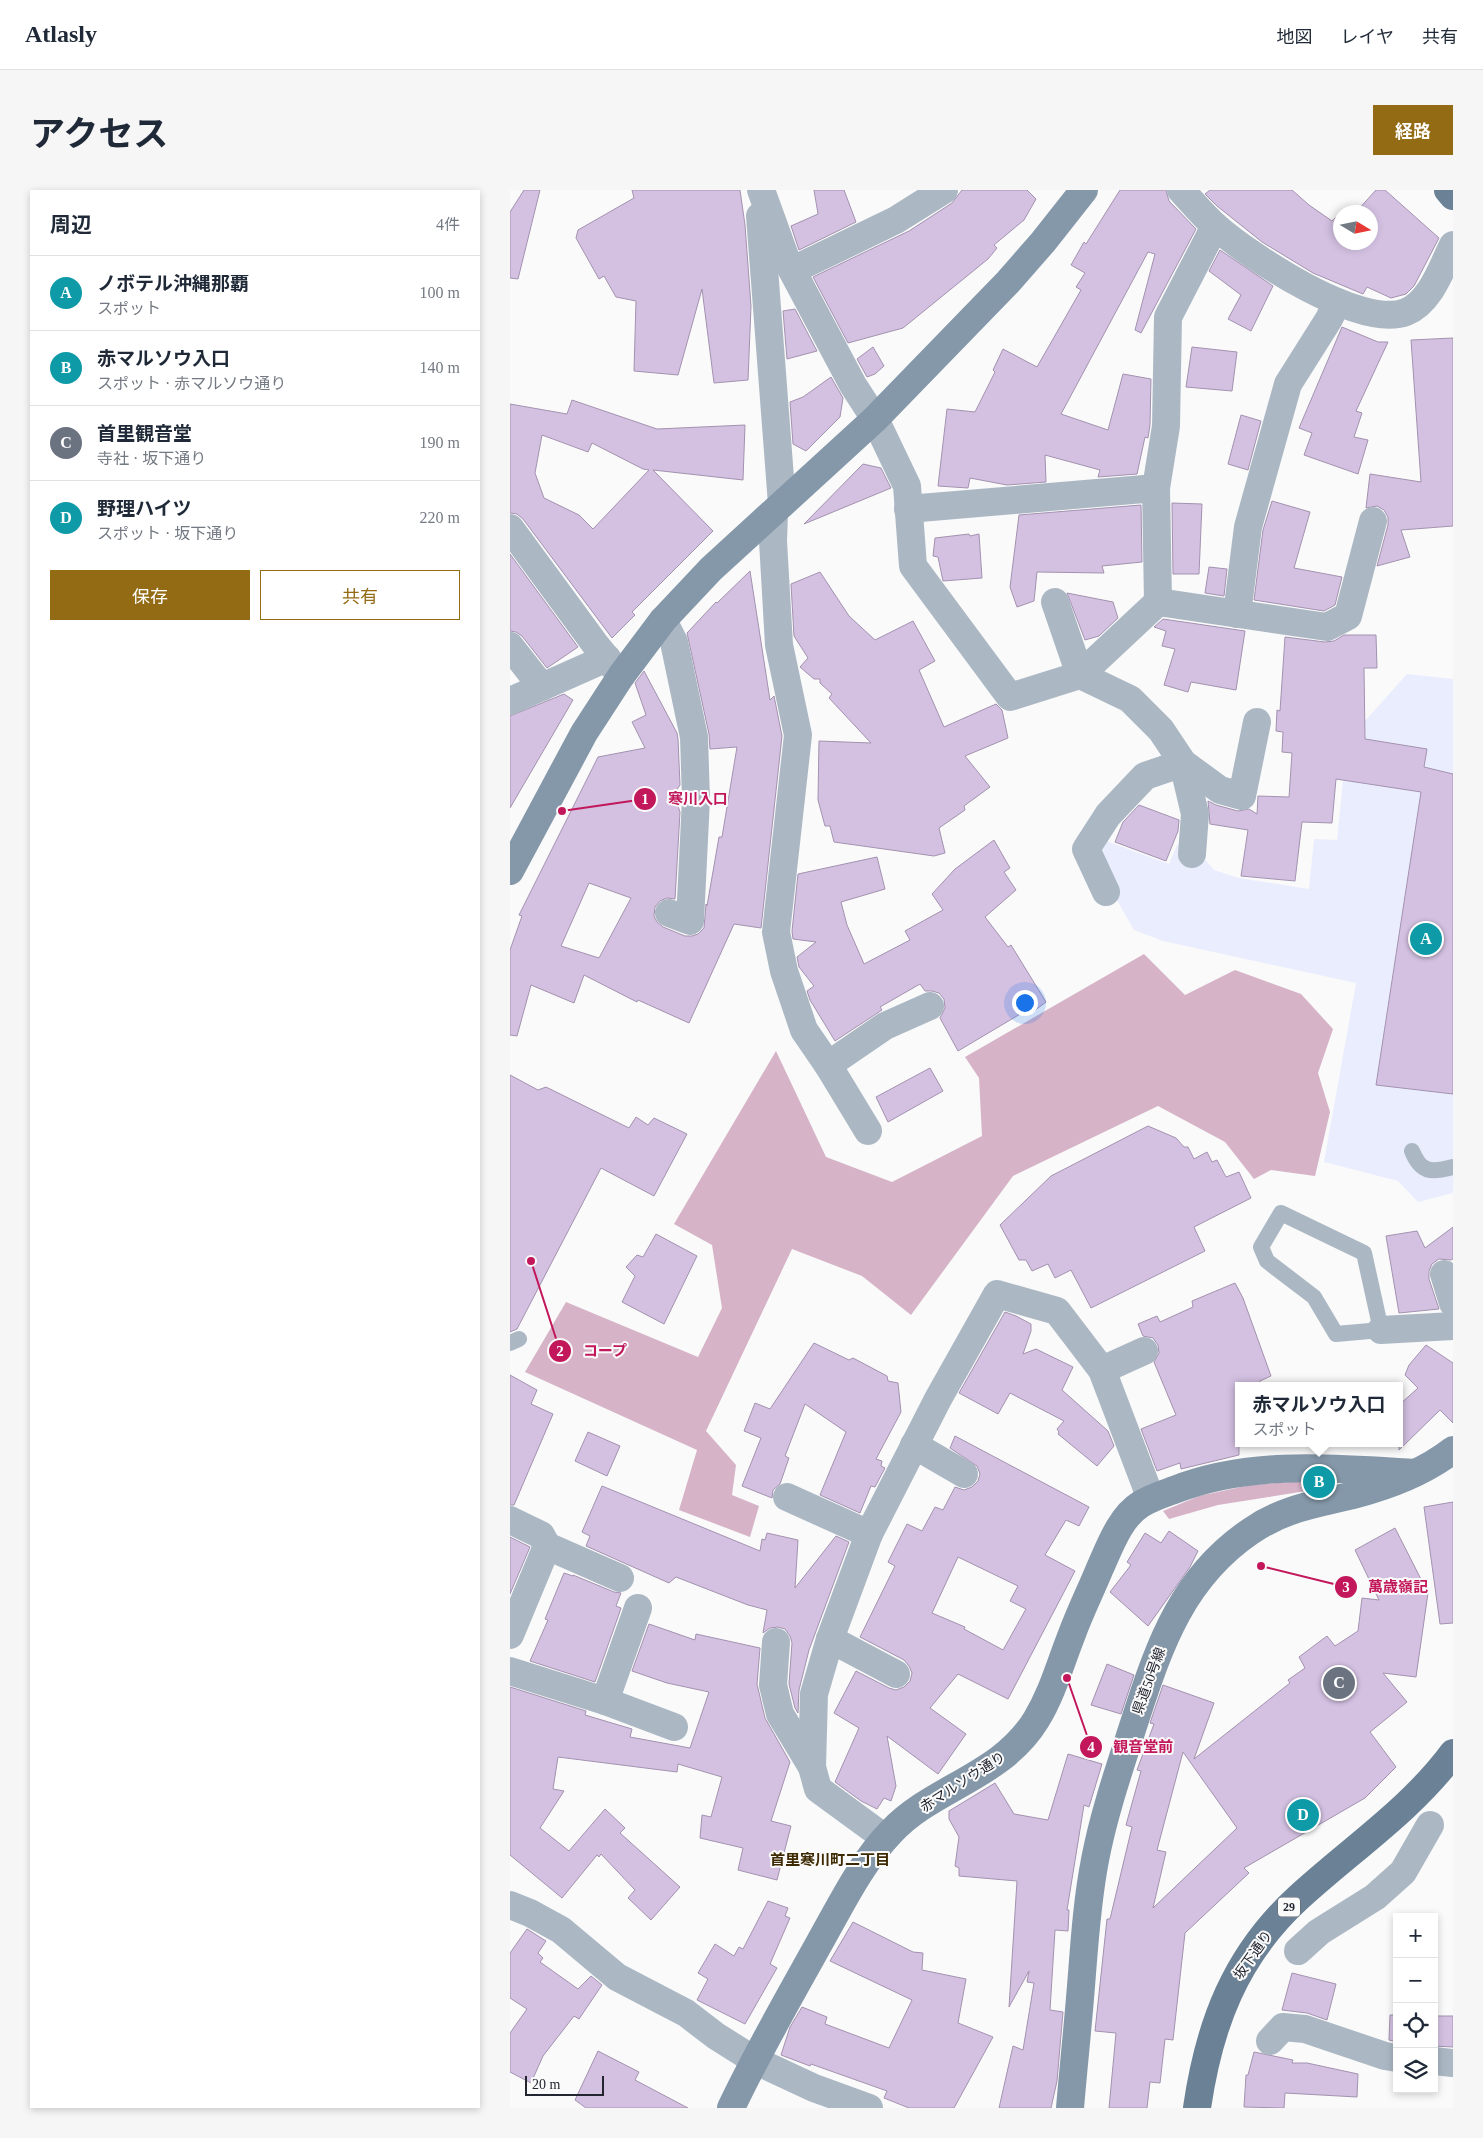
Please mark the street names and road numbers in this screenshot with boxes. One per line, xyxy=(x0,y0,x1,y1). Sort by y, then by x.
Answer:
street label: 県道50号線 xyxy=(1130,1646,1168,1716)
street label: 赤マルソウ通り xyxy=(918,1749,1008,1815)
road number: 29 xyxy=(1278,1898,1300,1916)
street label: 坂下通り xyxy=(1231,1928,1275,1982)

